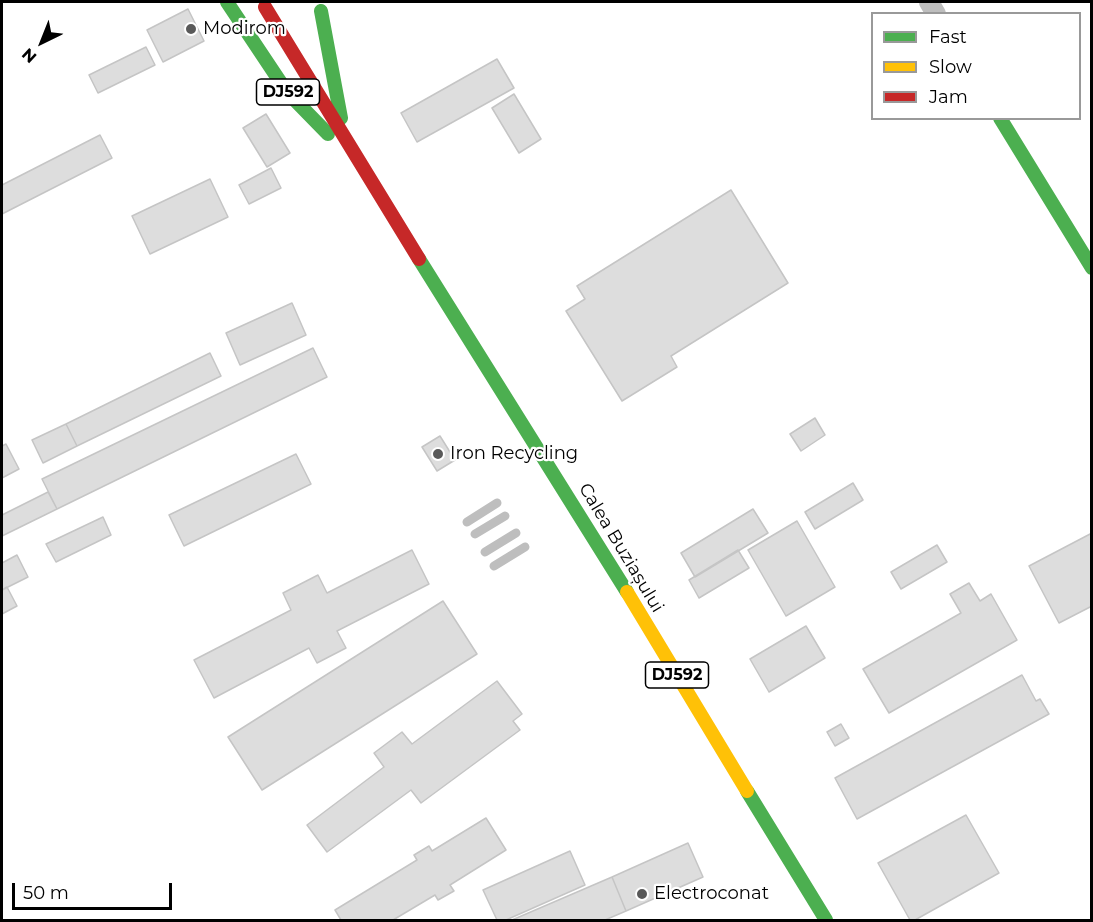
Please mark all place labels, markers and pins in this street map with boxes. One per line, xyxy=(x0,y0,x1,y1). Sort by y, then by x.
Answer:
place label: Modirom xyxy=(203,18,286,40)
marker: Modirom xyxy=(184,22,198,36)
place label: Iron Recycling xyxy=(450,443,578,465)
marker: Iron Recycling xyxy=(431,447,445,461)
place label: Electroconat xyxy=(654,883,769,905)
marker: Electroconat xyxy=(635,887,649,901)

